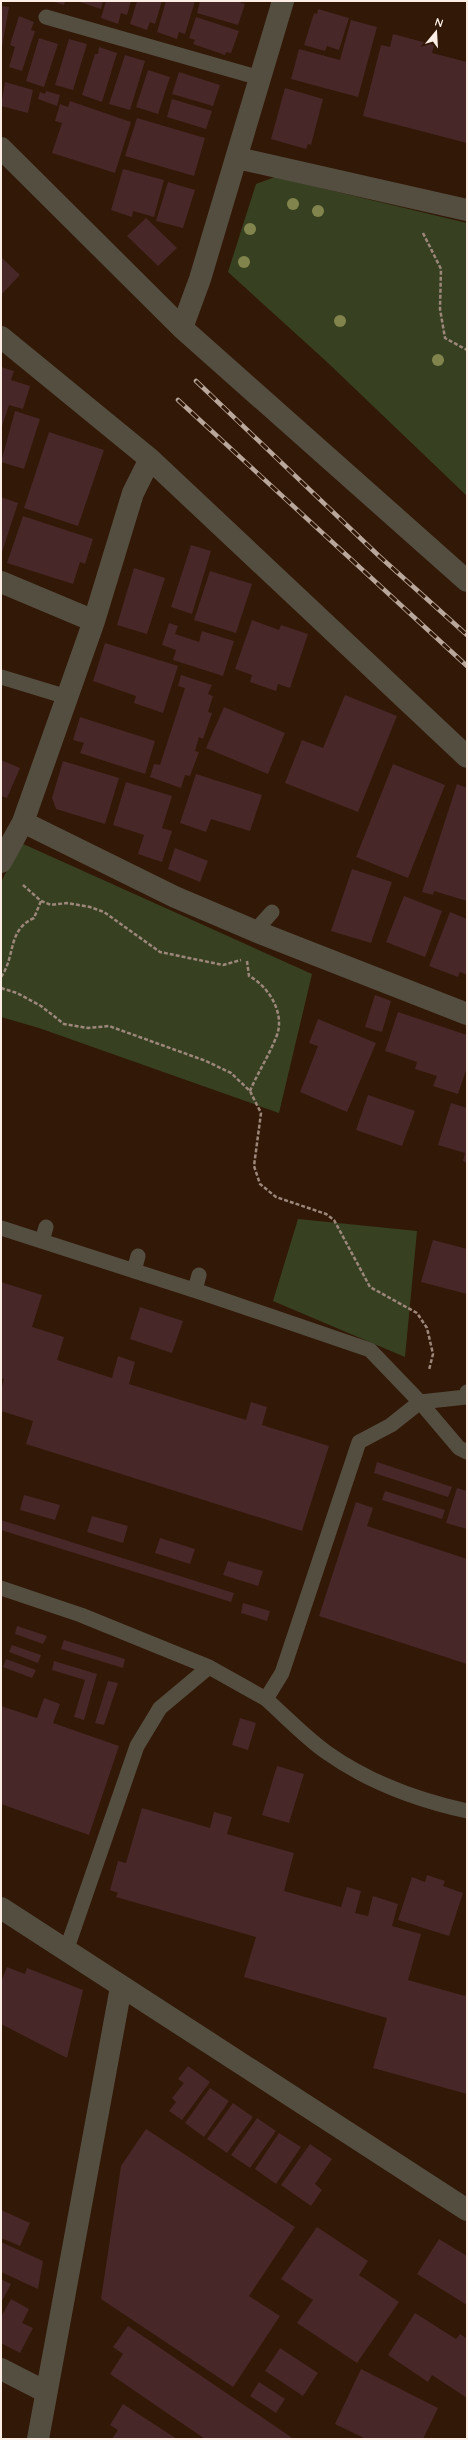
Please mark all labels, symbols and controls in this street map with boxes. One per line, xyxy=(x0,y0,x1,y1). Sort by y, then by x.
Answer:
north arrow xyxy=(416,12,456,52)
text: N xyxy=(433,15,445,30)

